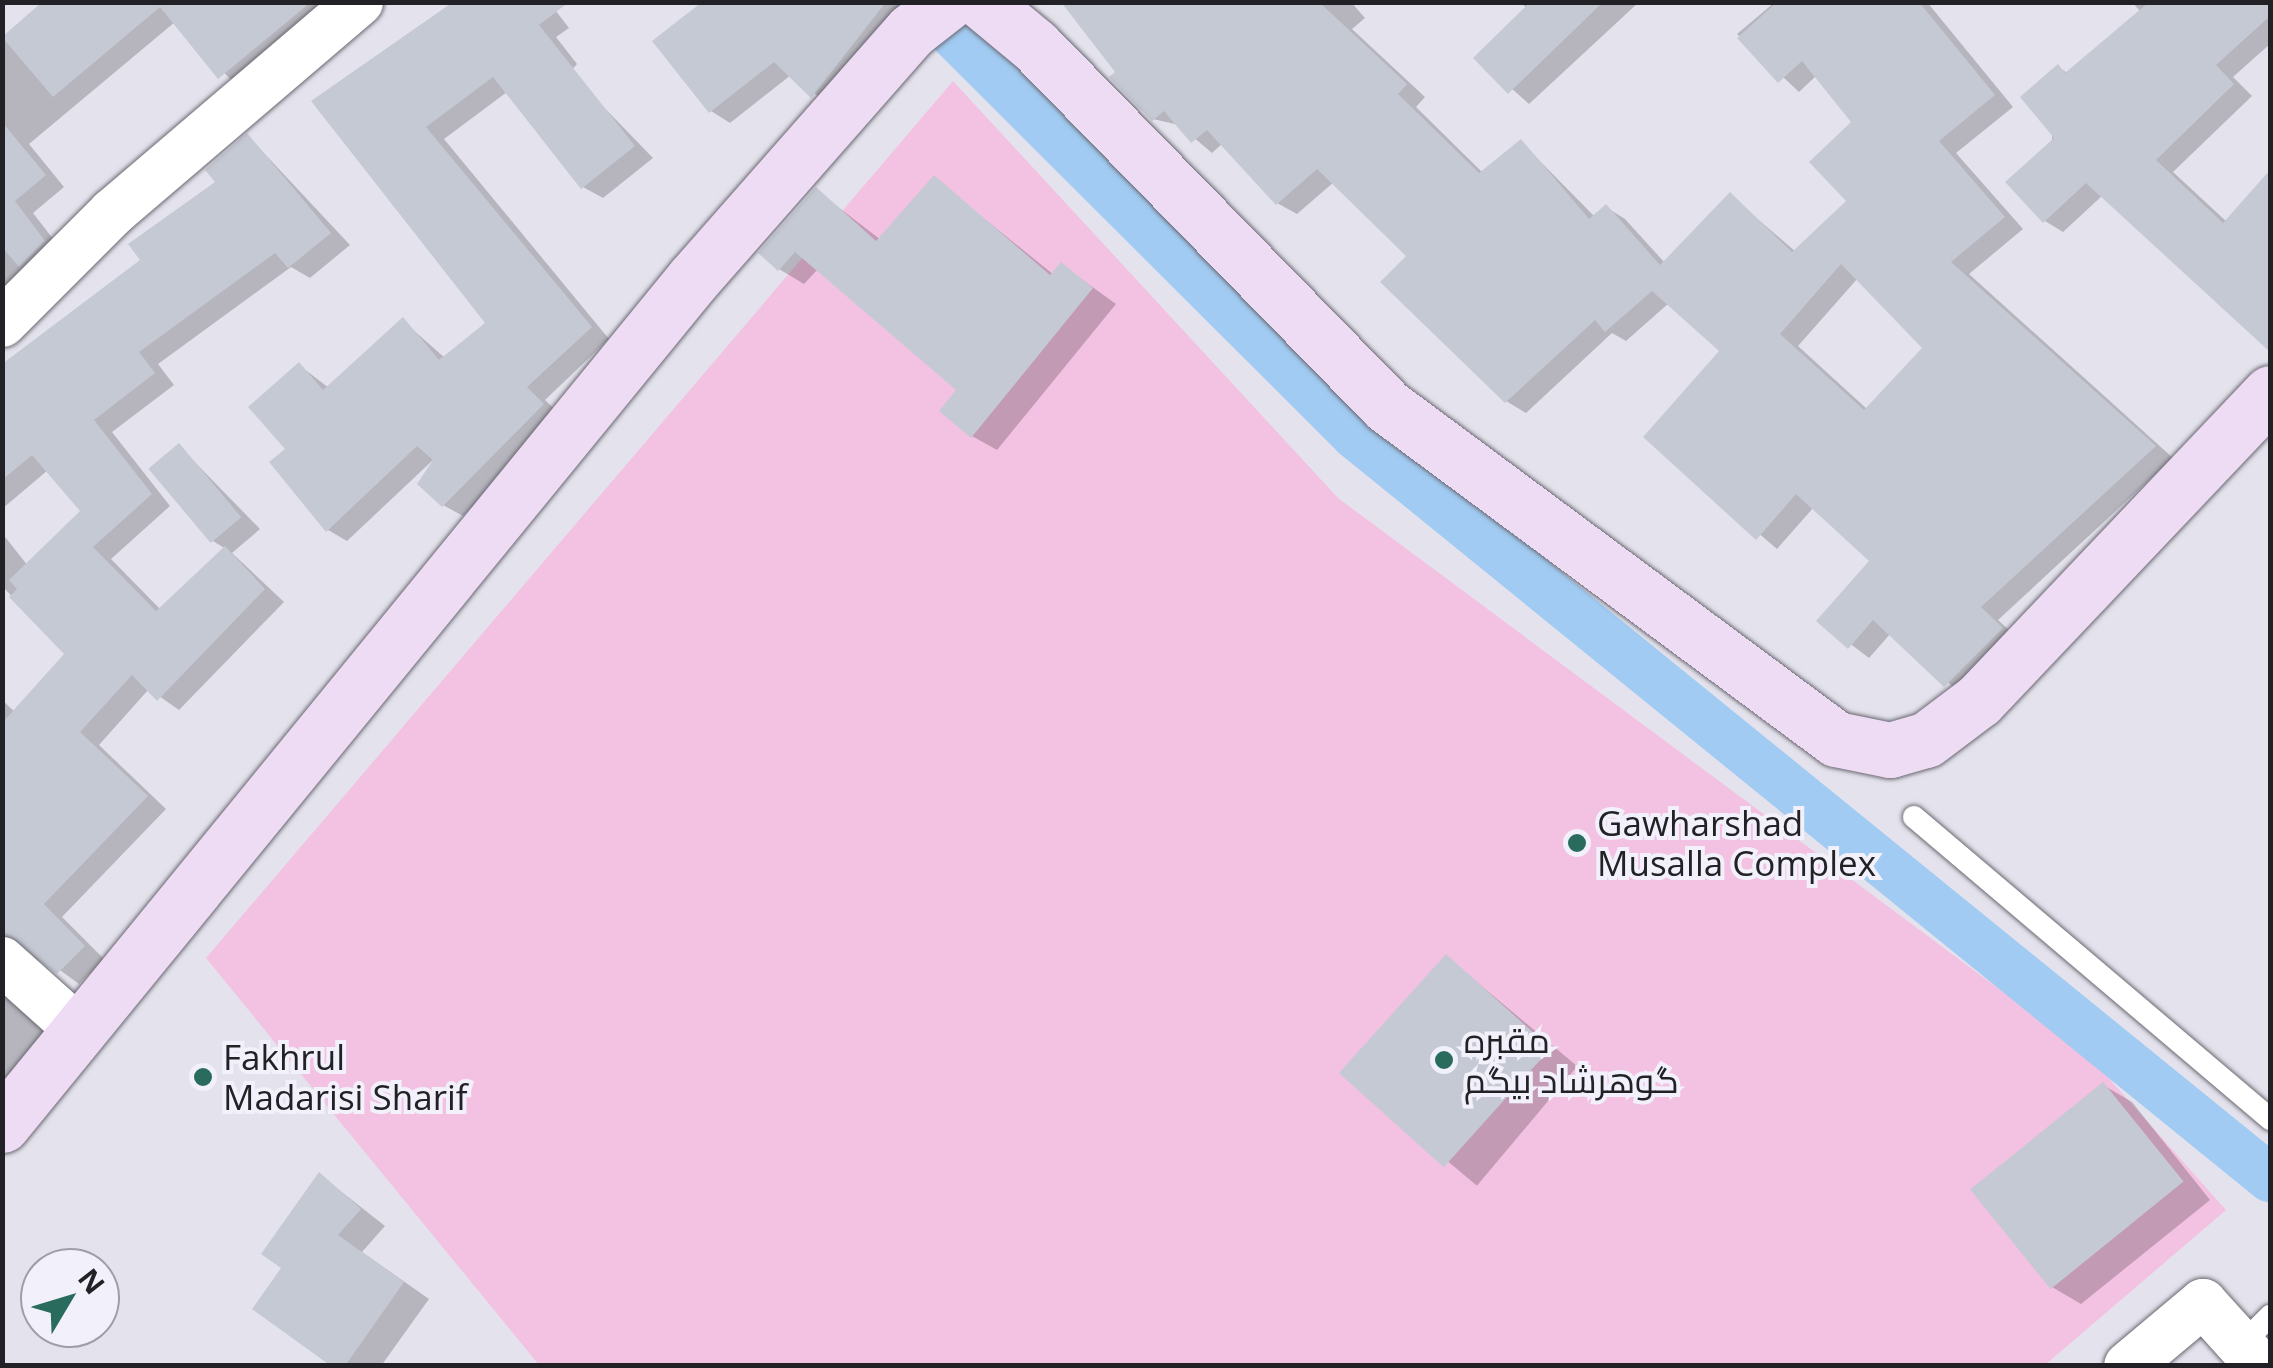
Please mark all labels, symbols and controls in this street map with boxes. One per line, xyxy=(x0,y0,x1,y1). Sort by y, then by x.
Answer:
place label: Gawharshad Musalla Complex xyxy=(1597,802,1876,884)
marker: Gawharshad Musalla Complex xyxy=(1566,832,1588,854)
place label: مقبره گوهرشاد بیگم xyxy=(1464,1019,1679,1101)
place label: Fakhrul Madarisi Sharif xyxy=(223,1036,468,1118)
marker: مقبره گوهرشاد بیگم xyxy=(1433,1049,1455,1071)
marker: Fakhrul Madarisi Sharif xyxy=(192,1066,214,1088)
north arrow xyxy=(20,1248,120,1348)
text: N xyxy=(70,1260,114,1301)

